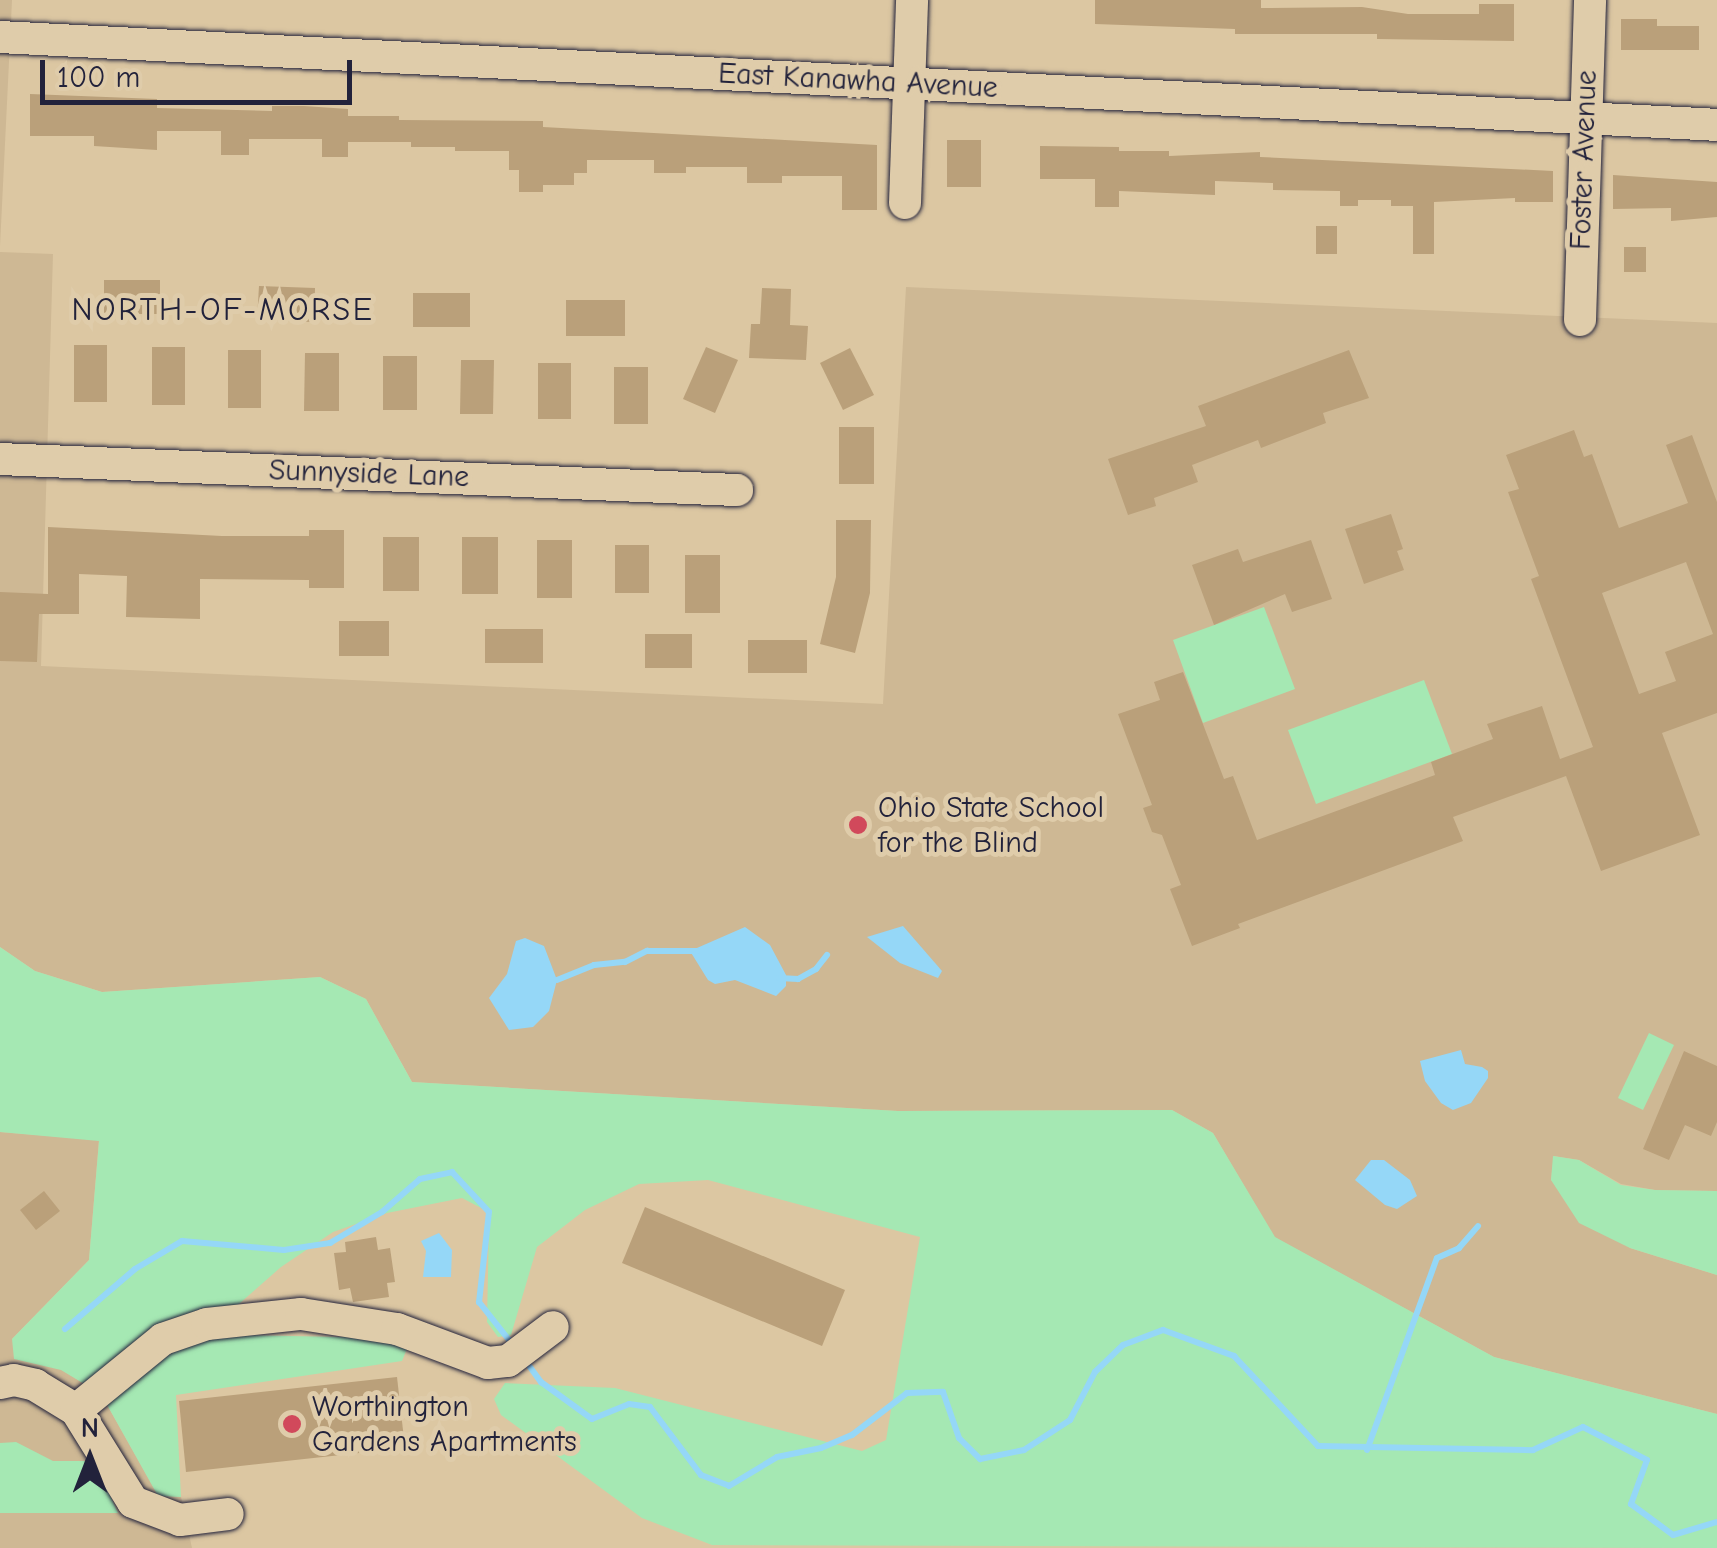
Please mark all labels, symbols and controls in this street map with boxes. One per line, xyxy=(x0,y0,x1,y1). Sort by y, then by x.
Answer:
scale bar xyxy=(45,40,358,102)
street label: East Kanawha Avenue xyxy=(717,56,999,106)
text: 100 m xyxy=(57,60,140,95)
street label: Foster Avenue xyxy=(1563,70,1605,250)
district label: NORTH-OF-MORSE xyxy=(72,291,374,329)
street label: Sunnyside Lane xyxy=(268,453,470,495)
place label: Ohio State School for the Blind xyxy=(878,790,1104,860)
marker: Ohio State School for the Blind xyxy=(847,814,869,836)
place label: Worthington Gardens Apartments xyxy=(312,1389,577,1460)
north arrow xyxy=(40,1408,140,1508)
text: N xyxy=(81,1412,99,1444)
marker: Worthington Gardens Apartments xyxy=(281,1413,303,1435)

